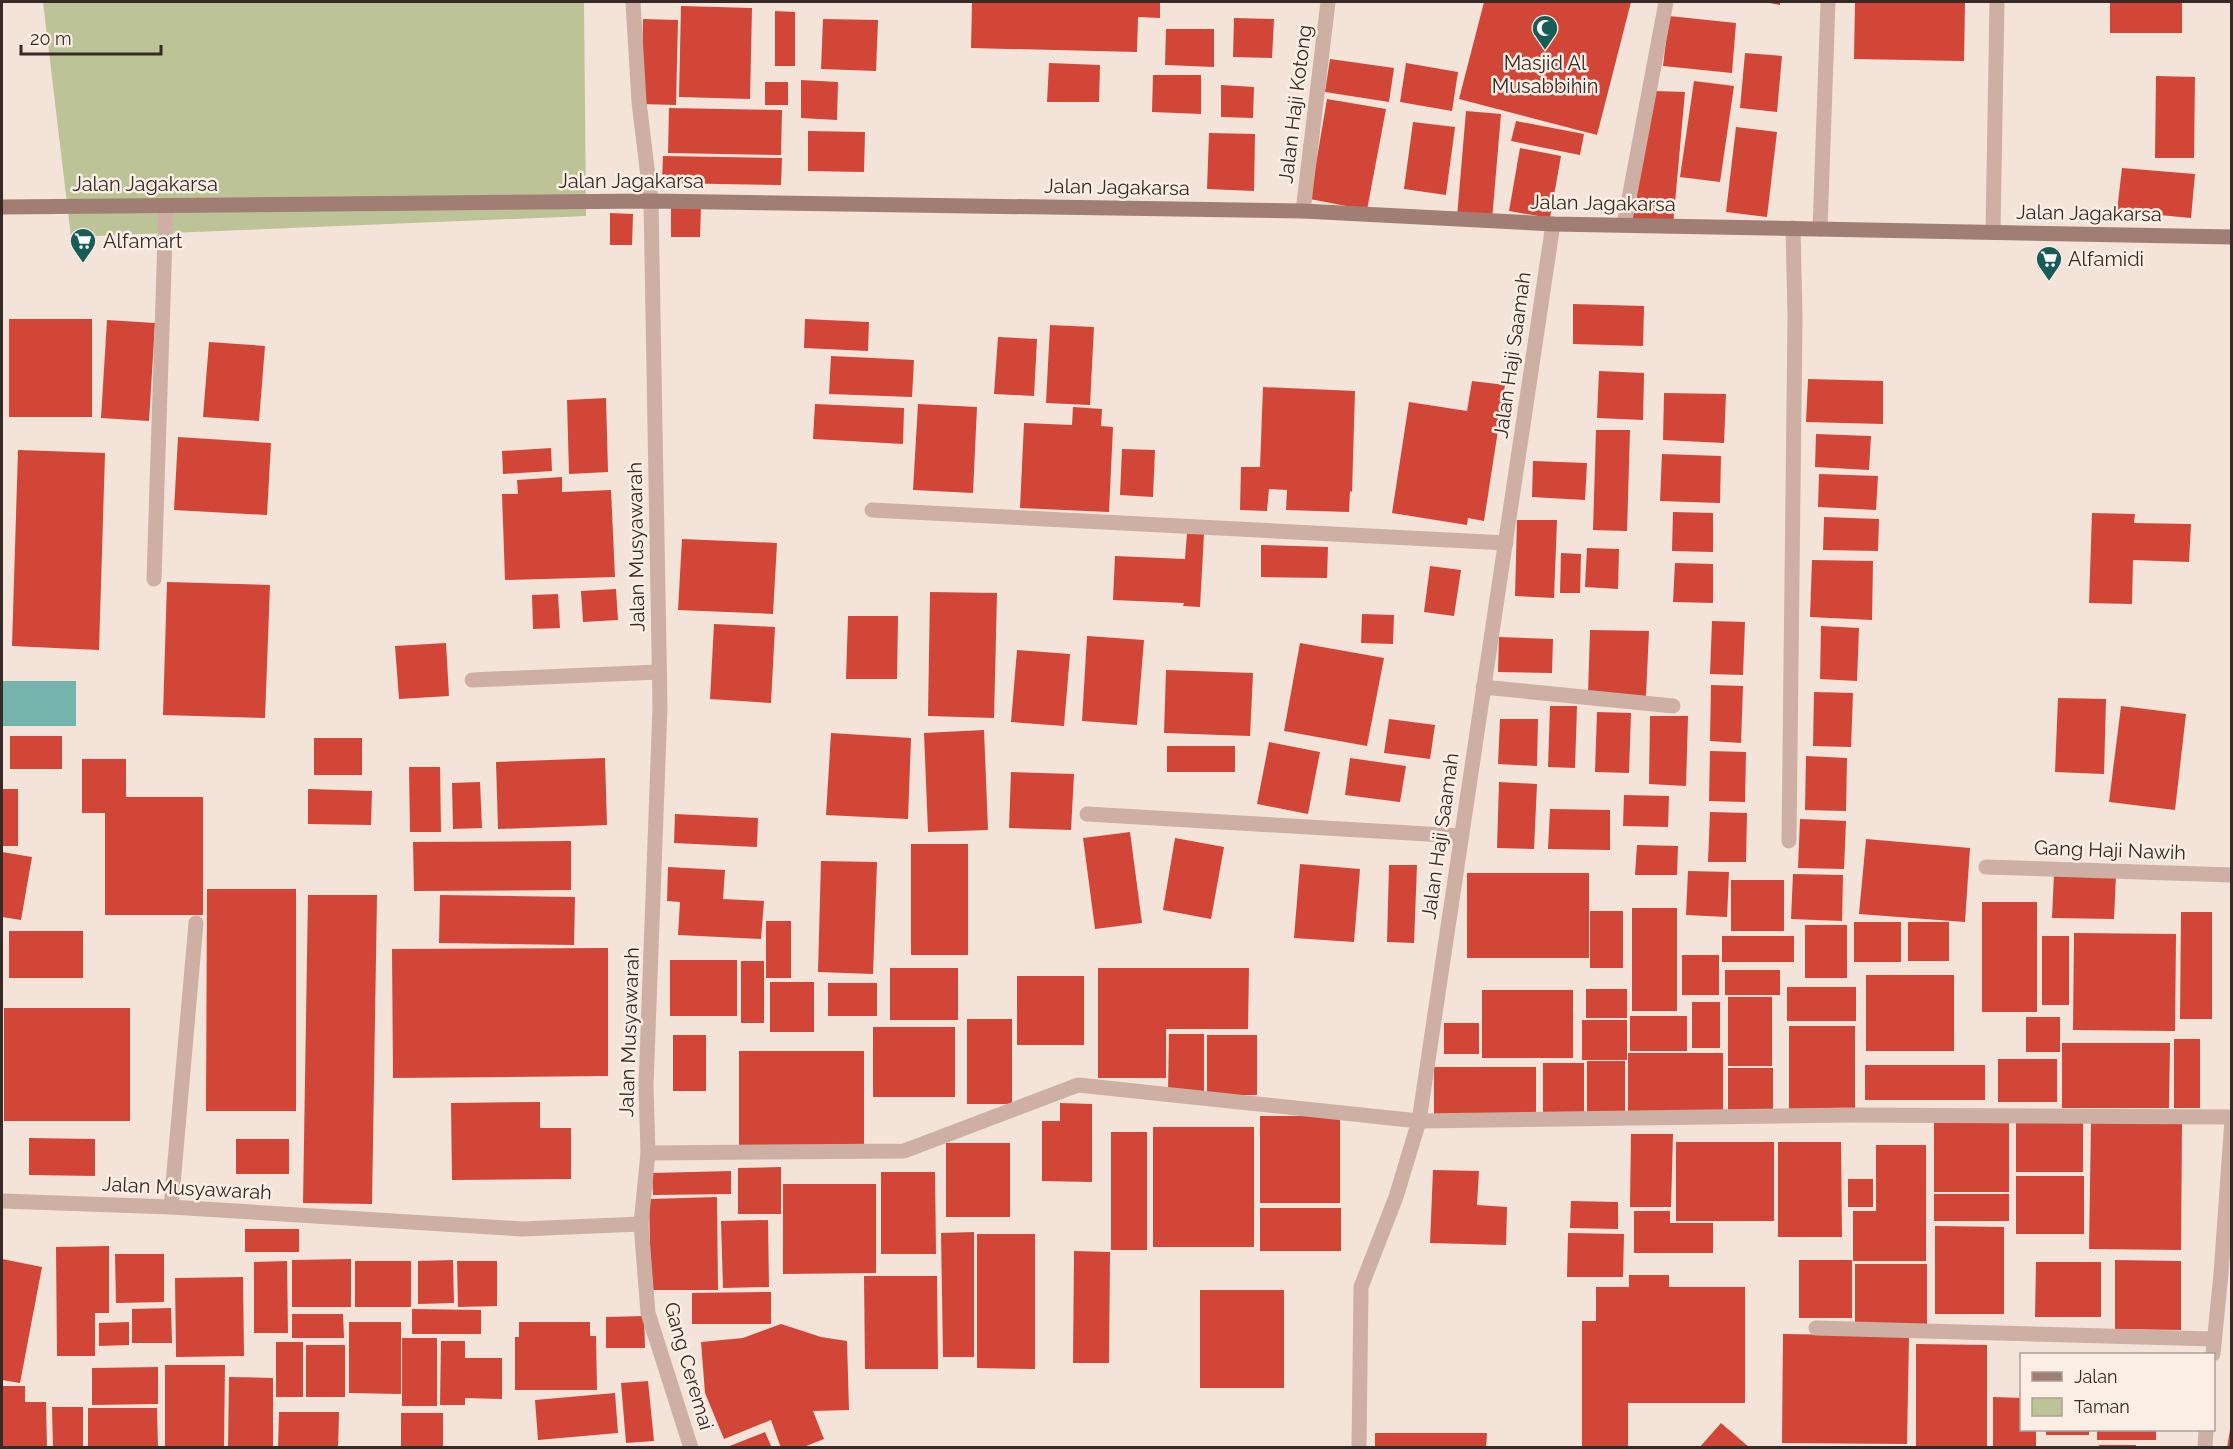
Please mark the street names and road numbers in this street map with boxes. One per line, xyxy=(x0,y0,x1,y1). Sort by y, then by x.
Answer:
street label: Jalan Haji Kotong xyxy=(1273,23,1317,185)
street label: Jalan Jagakarsa xyxy=(558,169,704,193)
street label: Jalan Jagakarsa xyxy=(72,172,218,196)
street label: Jalan Jagakarsa xyxy=(1044,174,1190,200)
street label: Jalan Jagakarsa xyxy=(1530,190,1676,216)
street label: Jalan Jagakarsa xyxy=(2016,200,2162,226)
street label: Jalan Haji Saamah xyxy=(1488,270,1536,440)
street label: Jalan Musyawarah xyxy=(623,462,649,632)
street label: Jalan Haji Saamah xyxy=(1416,751,1464,921)
street label: Gang Haji Nawih xyxy=(2034,835,2186,865)
street label: Jalan Musyawarah xyxy=(614,947,644,1117)
street label: Jalan Musyawarah xyxy=(102,1172,272,1204)
street label: Gang Ceremai xyxy=(659,1299,719,1433)

